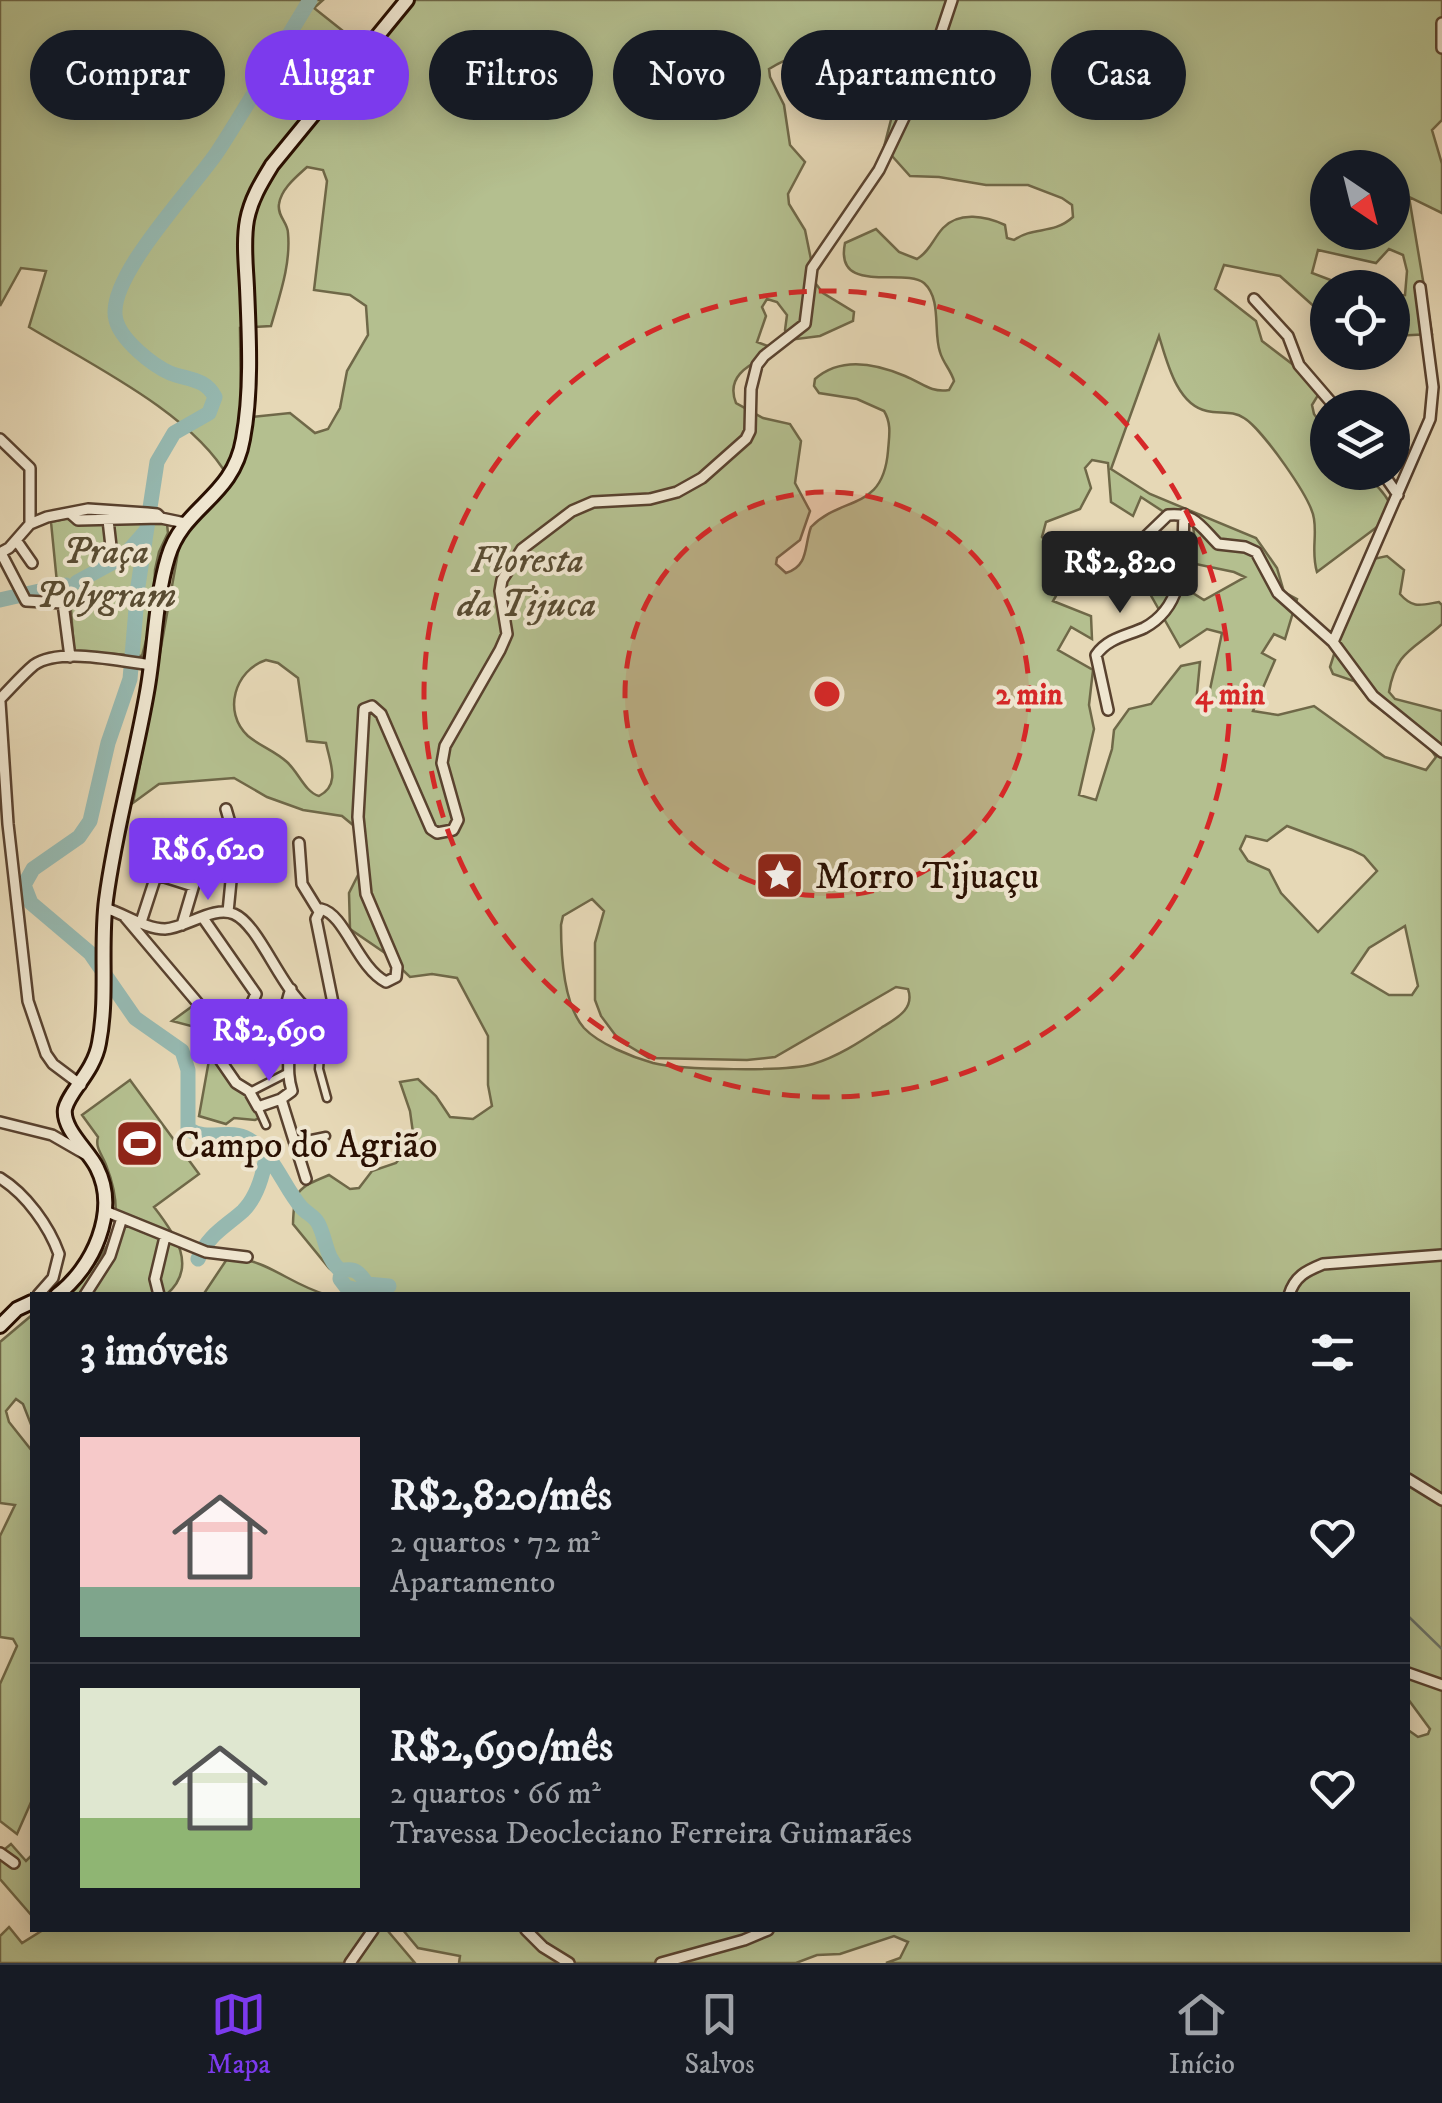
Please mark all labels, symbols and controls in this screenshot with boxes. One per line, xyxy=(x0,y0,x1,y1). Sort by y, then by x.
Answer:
chip: Comprar xyxy=(30,30,225,120)
chip: Alugar xyxy=(245,30,409,120)
chip: Filtros xyxy=(429,30,593,120)
chip: Novo xyxy=(613,30,761,120)
chip: Apartamento xyxy=(781,30,1031,120)
chip: Casa xyxy=(1051,30,1186,120)
north arrow xyxy=(1310,150,1410,250)
map controls xyxy=(1310,150,1410,490)
button: locate xyxy=(1310,270,1410,370)
button: layers xyxy=(1310,390,1410,490)
park label: Praça Polygram xyxy=(36,528,176,620)
pin: R$2,820 xyxy=(1028,531,1212,616)
park label: Floresta da Tijuca xyxy=(457,537,596,629)
text: R$2,820 xyxy=(1064,543,1176,583)
centre of rings xyxy=(809,676,845,712)
text: 2 min xyxy=(995,677,1063,714)
text: 4 min xyxy=(1195,677,1265,714)
pin: R$6,620 xyxy=(116,818,300,903)
text: R$6,620 xyxy=(151,830,265,870)
place icon: Morro Tijuaçu xyxy=(754,849,806,901)
place label: Morro Tijuaçu xyxy=(815,853,1039,901)
pin: R$2,690 xyxy=(177,999,361,1084)
text: R$2,690 xyxy=(212,1011,326,1051)
sports icon: Campo do Agrião xyxy=(114,1118,166,1170)
place label: Campo do Agrião xyxy=(175,1122,438,1170)
icon: filters xyxy=(1305,1325,1360,1380)
text: 3 imóveis xyxy=(80,1326,228,1378)
text: R$2,820/mês xyxy=(390,1471,612,1523)
icon: home xyxy=(160,1477,280,1597)
icon: heart xyxy=(1305,1510,1360,1565)
text: 2 quartos · 72 m² xyxy=(390,1523,600,1563)
text: Apartamento xyxy=(390,1563,555,1603)
text: R$2,690/mês xyxy=(390,1722,613,1774)
icon: home xyxy=(160,1728,280,1848)
icon: heart xyxy=(1305,1761,1360,1816)
text: 2 quartos · 66 m² xyxy=(390,1774,601,1814)
text: Travessa Deocleciano Ferreira Guimarães xyxy=(390,1814,912,1854)
tab: Mapa xyxy=(207,1987,270,2082)
tab: Salvos xyxy=(685,1987,755,2082)
tab: Início xyxy=(1169,1987,1235,2082)

